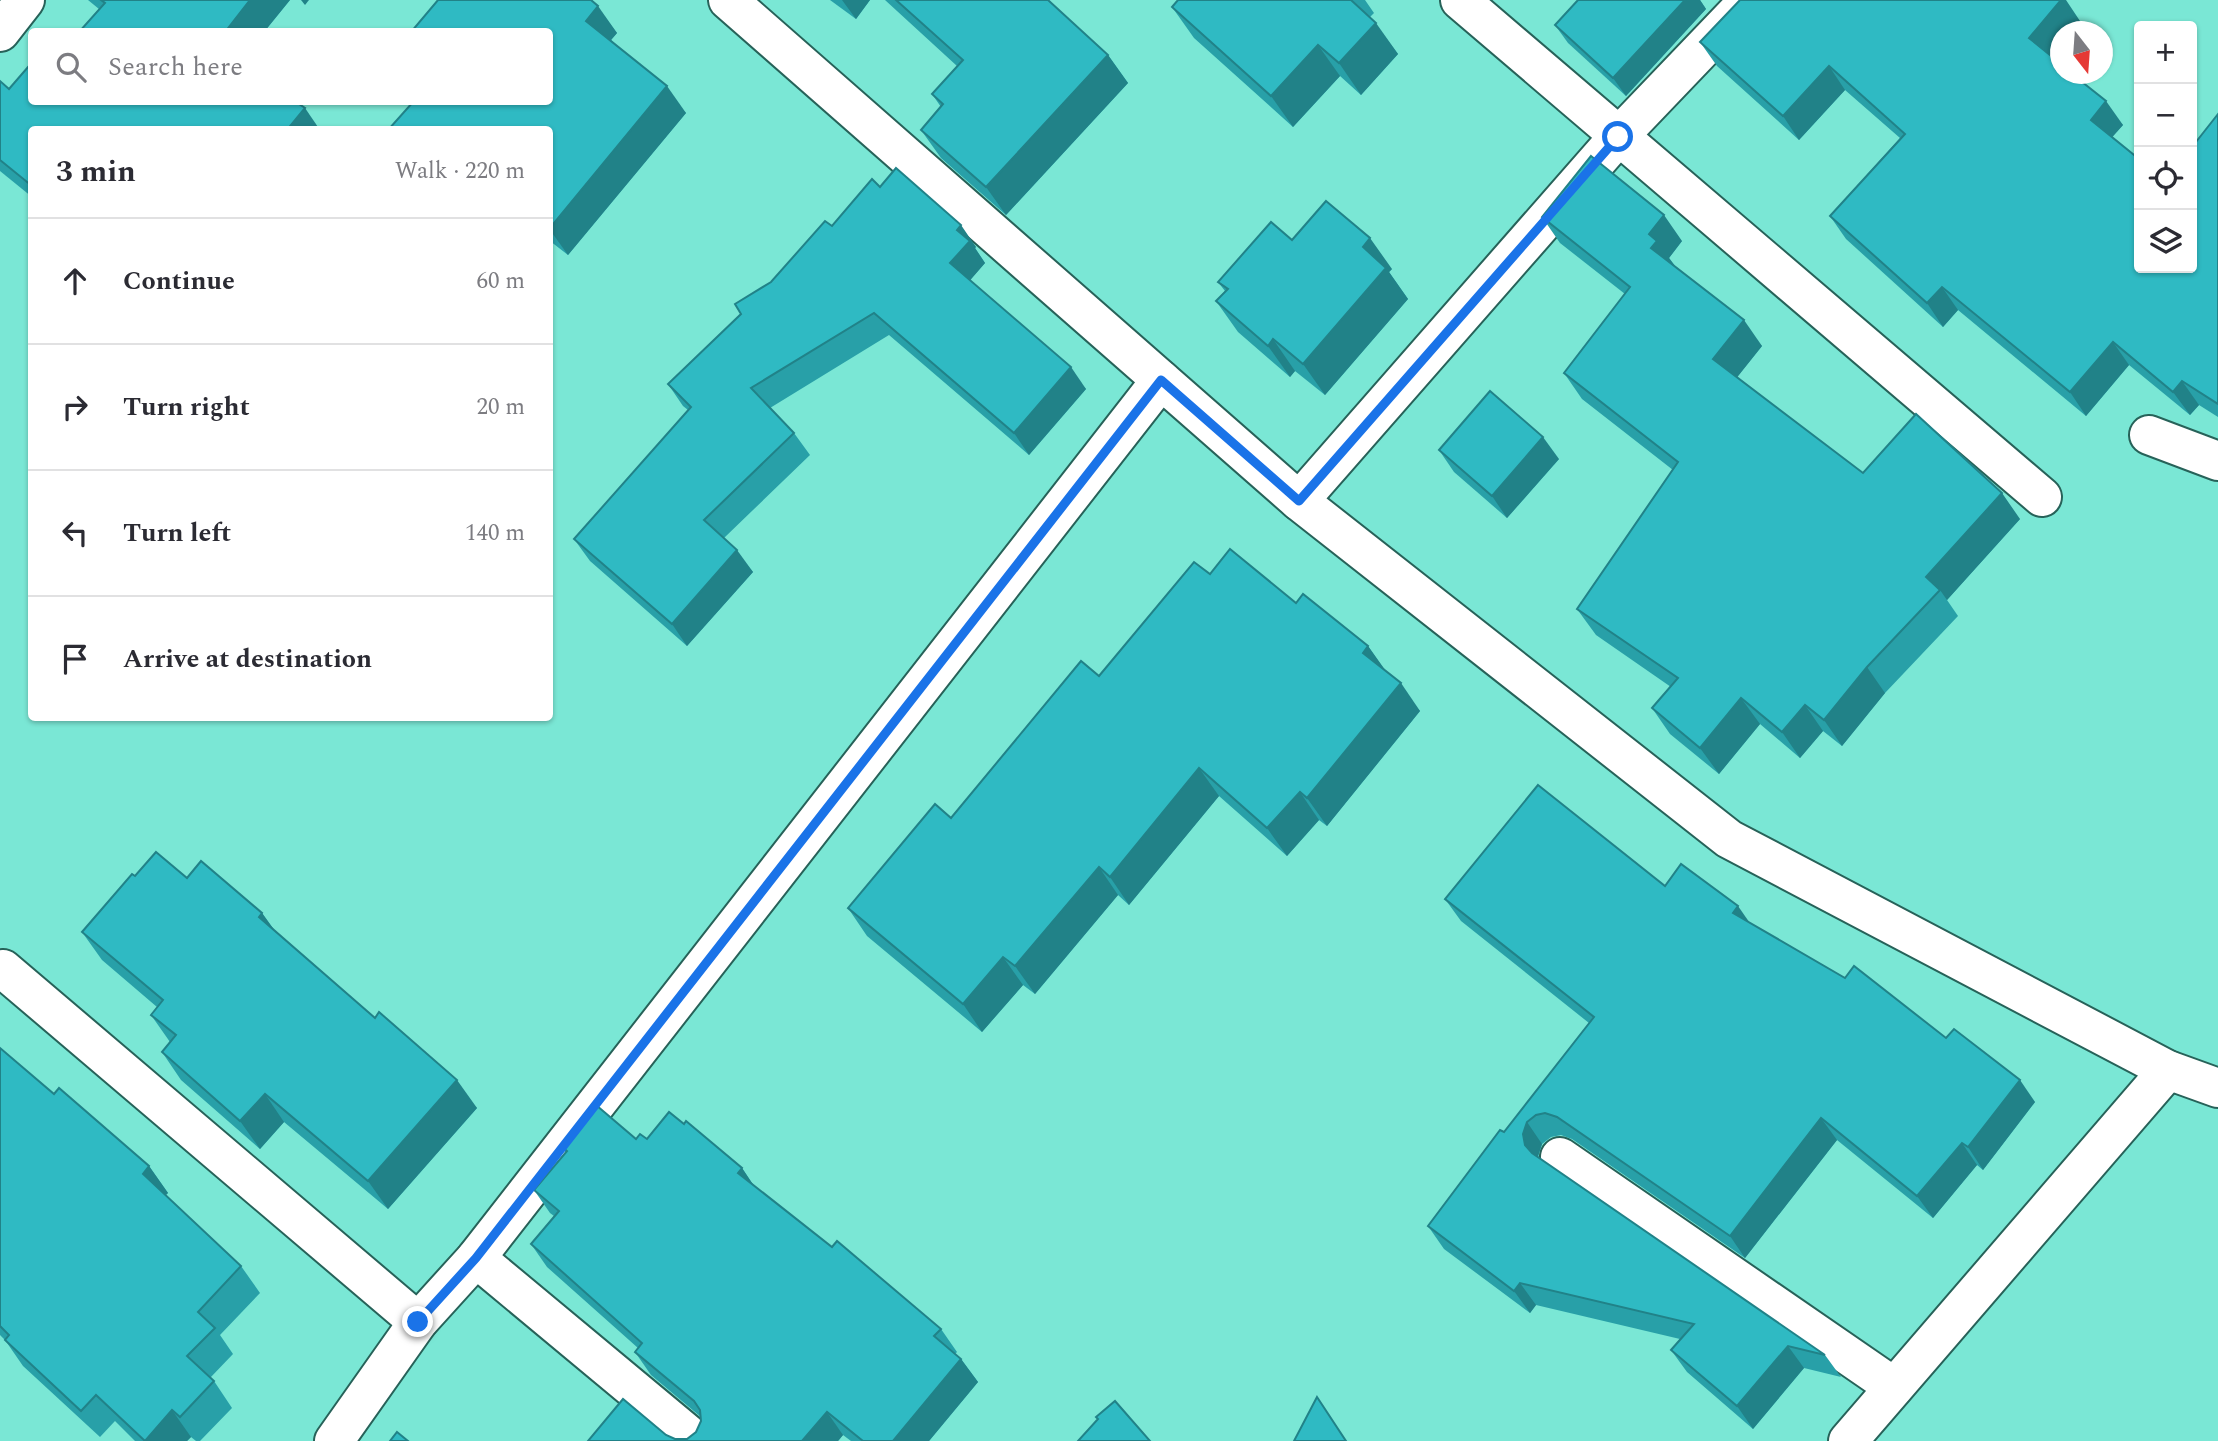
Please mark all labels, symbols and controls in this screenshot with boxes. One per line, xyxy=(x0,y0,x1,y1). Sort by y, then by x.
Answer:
north arrow xyxy=(2050,21,2113,84)
map controls xyxy=(2134,21,2197,273)
button: + xyxy=(2134,21,2197,84)
search box xyxy=(28,28,553,105)
text: Search here xyxy=(108,47,243,87)
icon: search xyxy=(52,48,90,86)
button: − xyxy=(2134,84,2197,147)
route start xyxy=(1602,121,1633,152)
button: locate xyxy=(2134,147,2197,210)
text: 3 min xyxy=(56,149,136,195)
text: Walk · 220 m xyxy=(395,154,525,189)
button: layers xyxy=(2134,210,2197,273)
text: Continue xyxy=(123,261,235,301)
icon: ahead xyxy=(56,262,94,300)
text: 60 m xyxy=(476,264,525,299)
text: Turn right xyxy=(123,387,250,427)
icon: right xyxy=(56,388,94,426)
text: 20 m xyxy=(476,390,525,425)
text: Turn left xyxy=(123,513,231,553)
icon: left xyxy=(56,514,94,552)
text: 140 m xyxy=(465,516,525,551)
text: Arrive at destination xyxy=(123,639,372,679)
icon: arrive xyxy=(56,640,94,678)
route end xyxy=(402,1306,433,1337)

